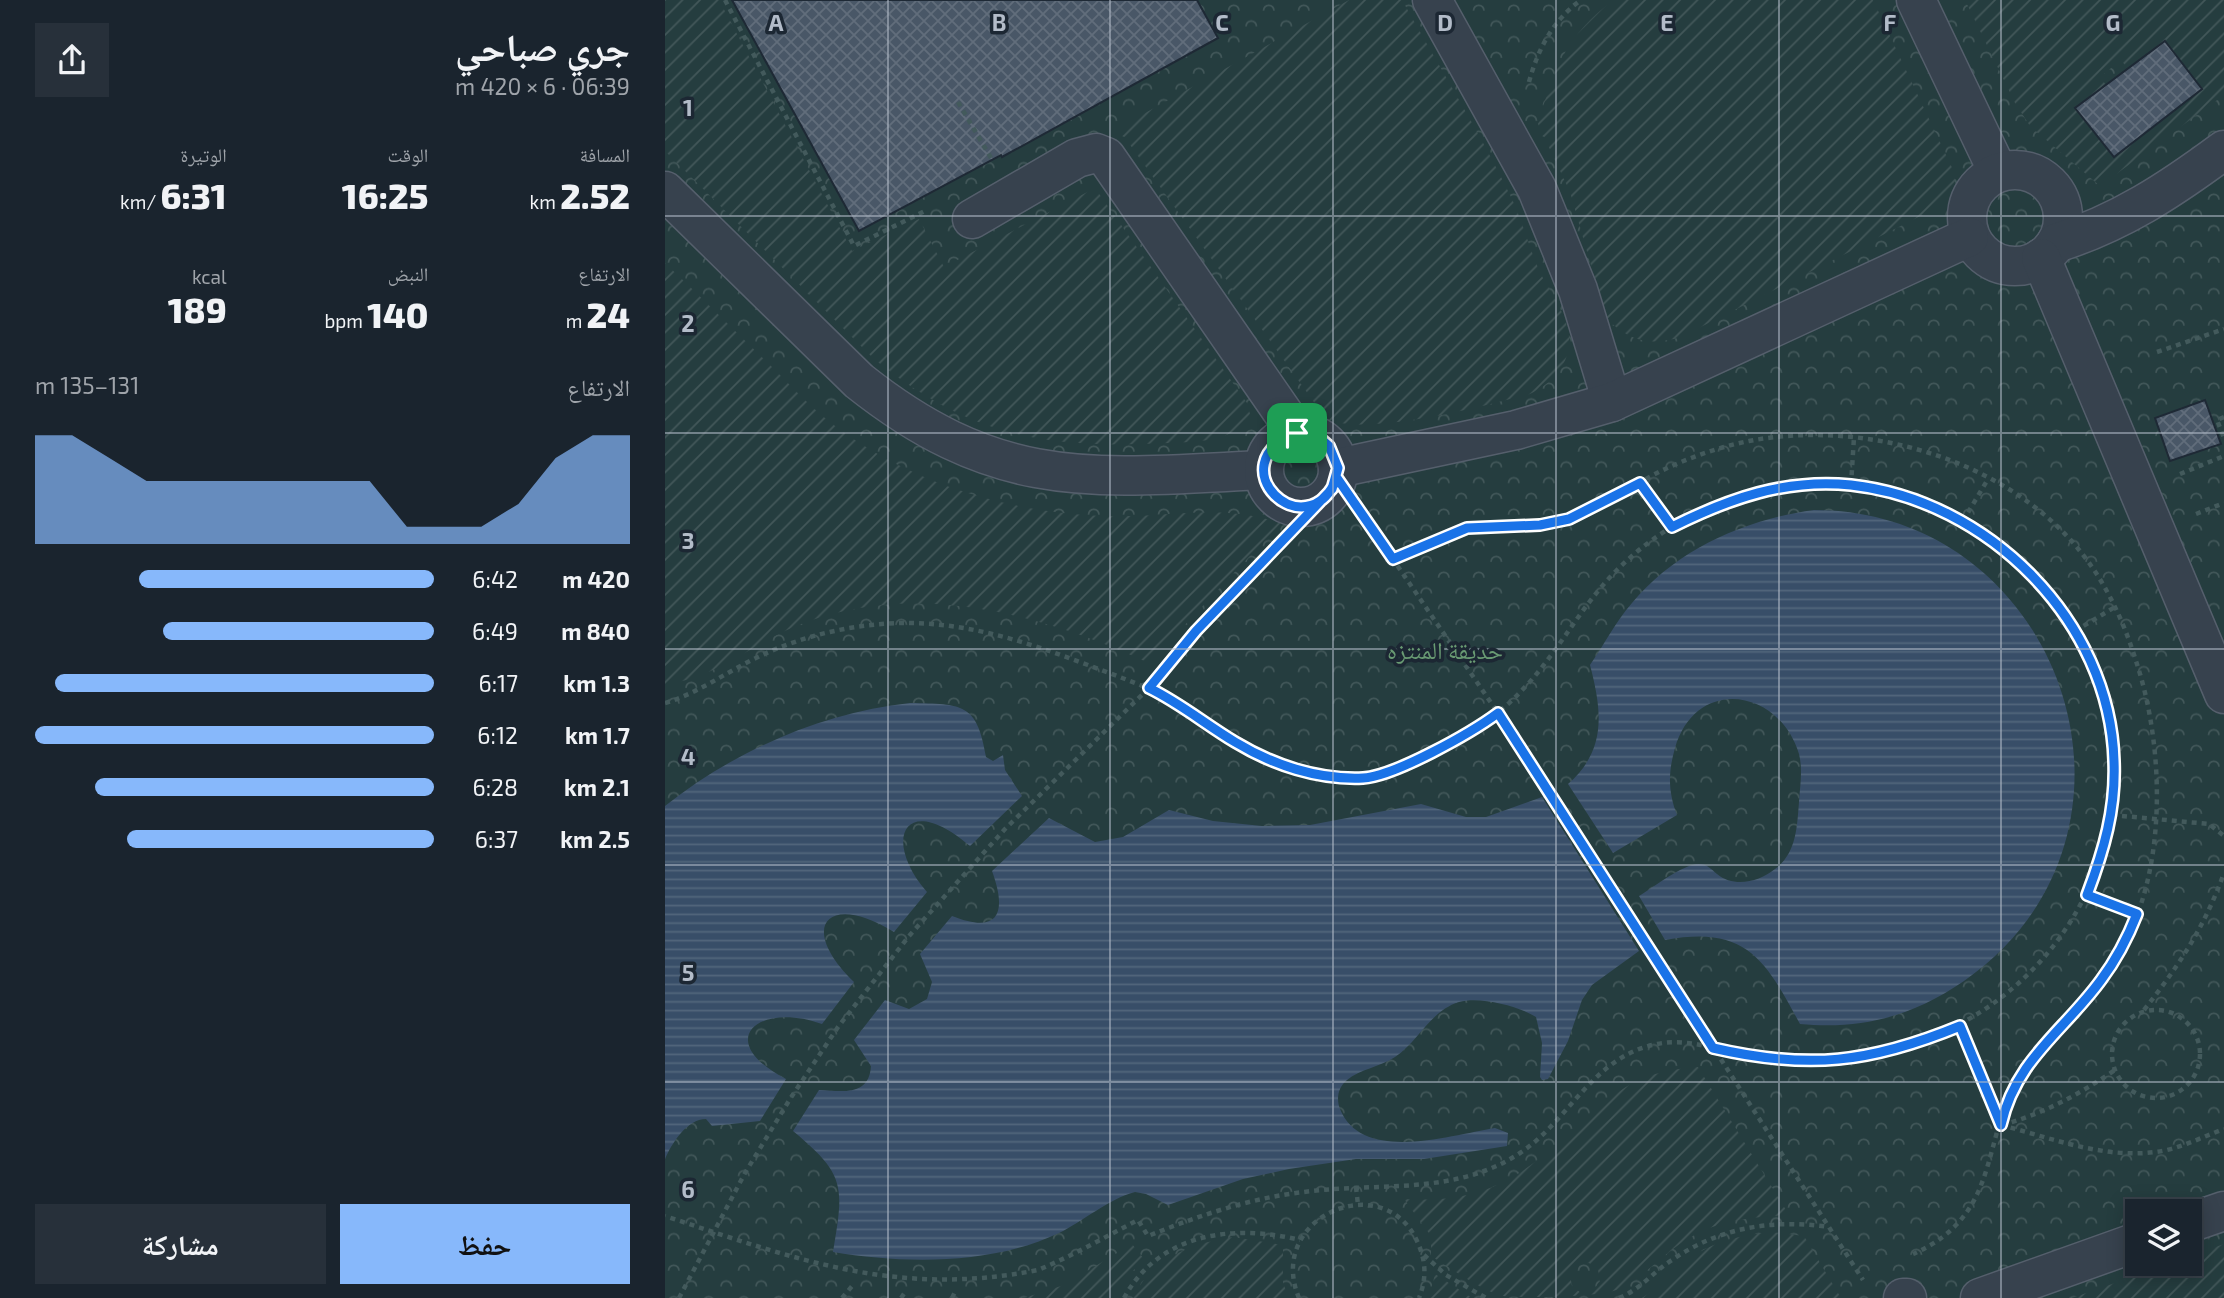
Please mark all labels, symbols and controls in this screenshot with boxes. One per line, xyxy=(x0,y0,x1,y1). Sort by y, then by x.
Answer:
text: A xyxy=(768,8,784,36)
text: B xyxy=(992,8,1006,36)
text: C xyxy=(1215,8,1229,36)
text: D xyxy=(1437,8,1453,36)
text: E xyxy=(1660,8,1674,36)
text: F xyxy=(1884,8,1897,36)
text: G xyxy=(2106,8,2120,36)
button: share xyxy=(35,23,109,97)
text: جري صباحي xyxy=(455,23,630,69)
text: 06:39 · 6 × 420 m xyxy=(455,72,630,100)
text: 1 xyxy=(683,93,693,121)
text: الوتيرة xyxy=(180,143,227,166)
text: الوقت xyxy=(387,143,428,166)
text: المسافة xyxy=(580,143,630,166)
text: 6:31 xyxy=(160,174,227,216)
text: 16:25 xyxy=(342,174,428,216)
text: 2.52 xyxy=(560,174,630,216)
text: /km xyxy=(120,190,160,213)
text: km xyxy=(530,190,560,213)
text: النبض xyxy=(388,262,428,285)
text: الارتفاع xyxy=(578,262,630,285)
text: kcal xyxy=(192,265,227,288)
text: 189 xyxy=(168,288,227,330)
text: 140 xyxy=(367,293,428,335)
text: 24 xyxy=(587,293,630,335)
text: bpm xyxy=(324,309,367,332)
text: m xyxy=(566,309,587,332)
text: 2 xyxy=(681,309,695,337)
text: 131–135 m xyxy=(35,371,139,399)
text: الارتفاع xyxy=(567,373,630,401)
pin xyxy=(1267,403,1327,463)
icon: arrive xyxy=(1278,414,1316,452)
text: 3 xyxy=(681,526,695,554)
text: 6:42 xyxy=(472,565,518,593)
text: 420 m xyxy=(562,565,630,593)
text: 6:49 xyxy=(472,617,518,645)
text: 840 m xyxy=(561,617,630,645)
park label: حديقة المنتزه xyxy=(1387,635,1503,664)
text: 6:17 xyxy=(478,669,518,697)
text: 1.3 km xyxy=(563,669,630,697)
text: 6:12 xyxy=(477,721,518,749)
text: 1.7 km xyxy=(565,721,630,749)
text: 4 xyxy=(681,742,695,770)
text: 6:28 xyxy=(473,773,518,801)
text: 2.1 km xyxy=(564,773,630,801)
text: 6:37 xyxy=(475,825,518,853)
text: 2.5 km xyxy=(560,825,630,853)
text: 5 xyxy=(682,958,694,986)
text: 6 xyxy=(681,1175,695,1203)
map controls xyxy=(2125,1199,2202,1276)
button: layers xyxy=(2125,1199,2202,1276)
button: مشاركة xyxy=(35,1204,326,1284)
button: حفظ xyxy=(340,1204,630,1284)

